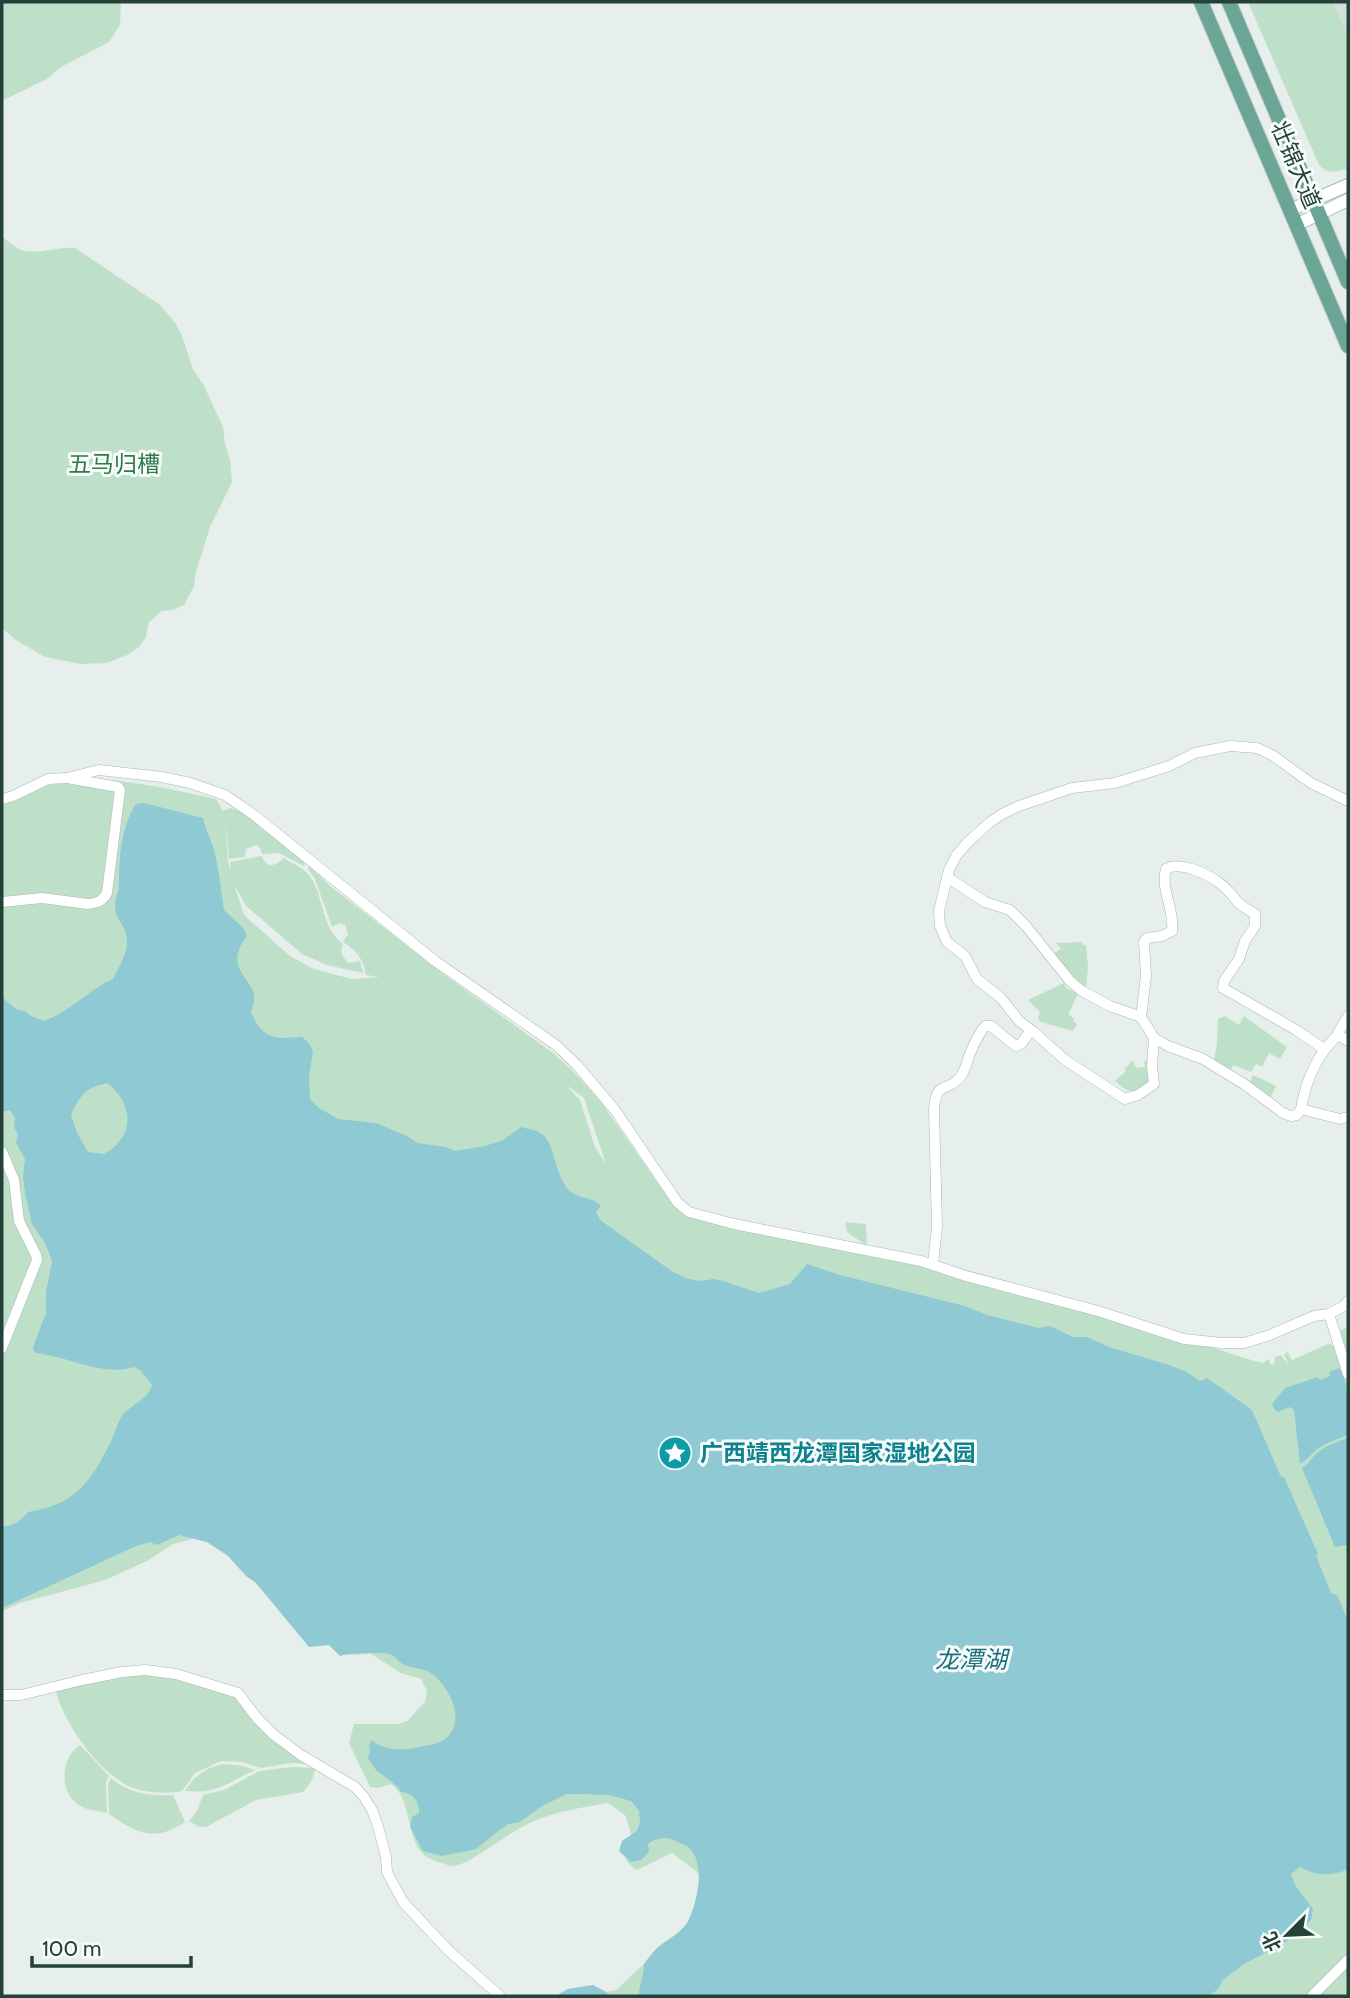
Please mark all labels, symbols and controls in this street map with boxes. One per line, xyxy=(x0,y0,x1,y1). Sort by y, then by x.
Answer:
street label: 壮锦大道 xyxy=(1265,117,1327,213)
park label: 五马归槽 xyxy=(68,450,160,478)
place icon: 广西靖西龙潭国家湿地公园 xyxy=(656,1434,694,1472)
place label: 广西靖西龙潭国家湿地公园 xyxy=(700,1439,976,1467)
water label: 龙潭湖 xyxy=(935,1645,1011,1674)
north arrow xyxy=(1252,1900,1322,1970)
scale bar xyxy=(32,1924,191,1968)
text: 北 xyxy=(1258,1928,1286,1955)
text: 100 m xyxy=(42,1936,101,1961)

